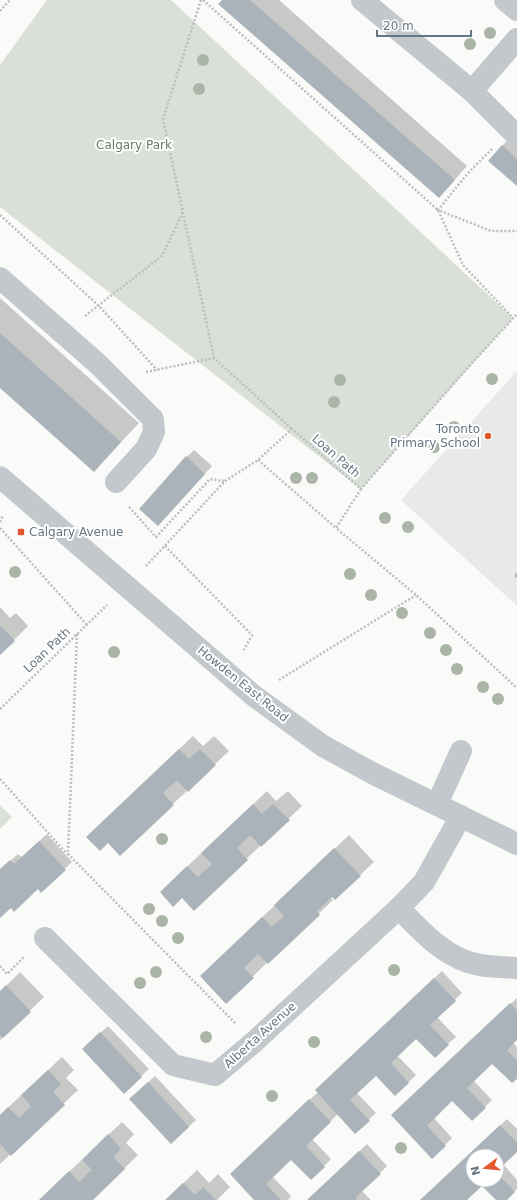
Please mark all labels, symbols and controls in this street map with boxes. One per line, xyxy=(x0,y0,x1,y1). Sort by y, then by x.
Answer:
scale bar xyxy=(377,12,471,38)
text: 20 m xyxy=(383,19,414,33)
park label: Calgary Park xyxy=(96,138,172,152)
place label: Toronto Primary School xyxy=(390,422,480,450)
street label: Loan Path xyxy=(309,431,363,481)
marker: Toronto Primary School xyxy=(483,431,493,441)
place label: Calgary Avenue xyxy=(29,525,123,539)
marker: Calgary Avenue xyxy=(16,527,26,537)
street label: Loan Path xyxy=(21,624,73,676)
street label: Howden East Road xyxy=(195,643,291,725)
street label: Alberta Avenue xyxy=(221,999,299,1071)
north arrow xyxy=(465,1148,505,1188)
text: N xyxy=(468,1164,483,1177)

